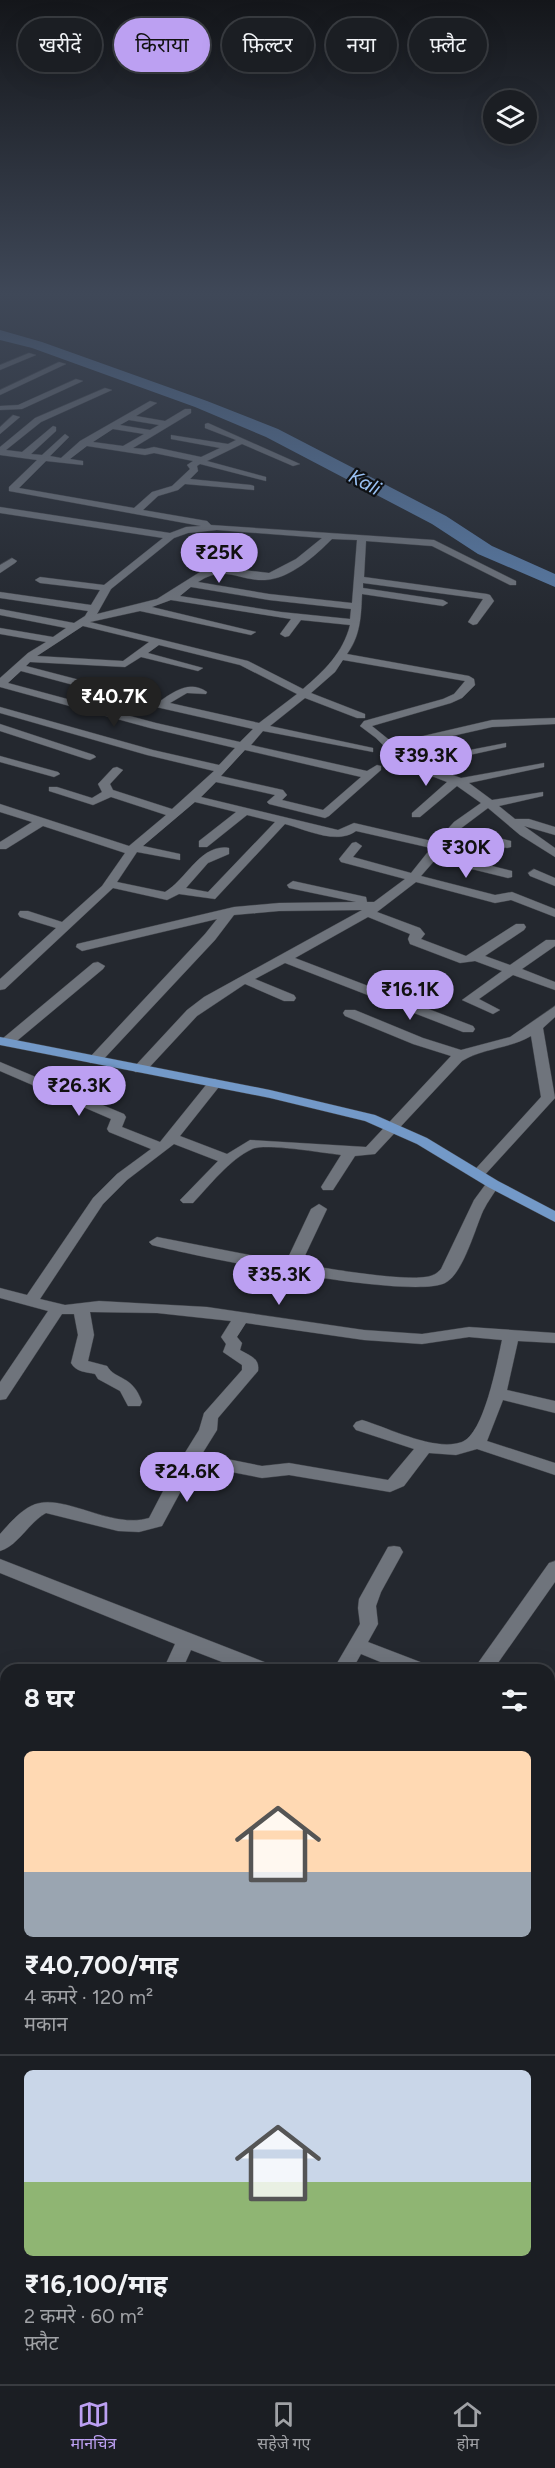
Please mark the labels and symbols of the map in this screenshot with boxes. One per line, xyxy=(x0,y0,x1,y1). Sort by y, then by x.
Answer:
water label: Kali xyxy=(345,464,385,500)
pin: ₹25K xyxy=(183,533,255,584)
pin: ₹40.7K xyxy=(65,677,163,728)
pin: ₹39.3K xyxy=(377,736,475,787)
pin: ₹30K xyxy=(430,828,502,879)
pin: ₹16.1K xyxy=(361,970,459,1021)
pin: ₹26.3K xyxy=(30,1066,128,1117)
pin: ₹35.3K xyxy=(230,1255,328,1306)
pin: ₹24.6K xyxy=(138,1452,236,1503)

